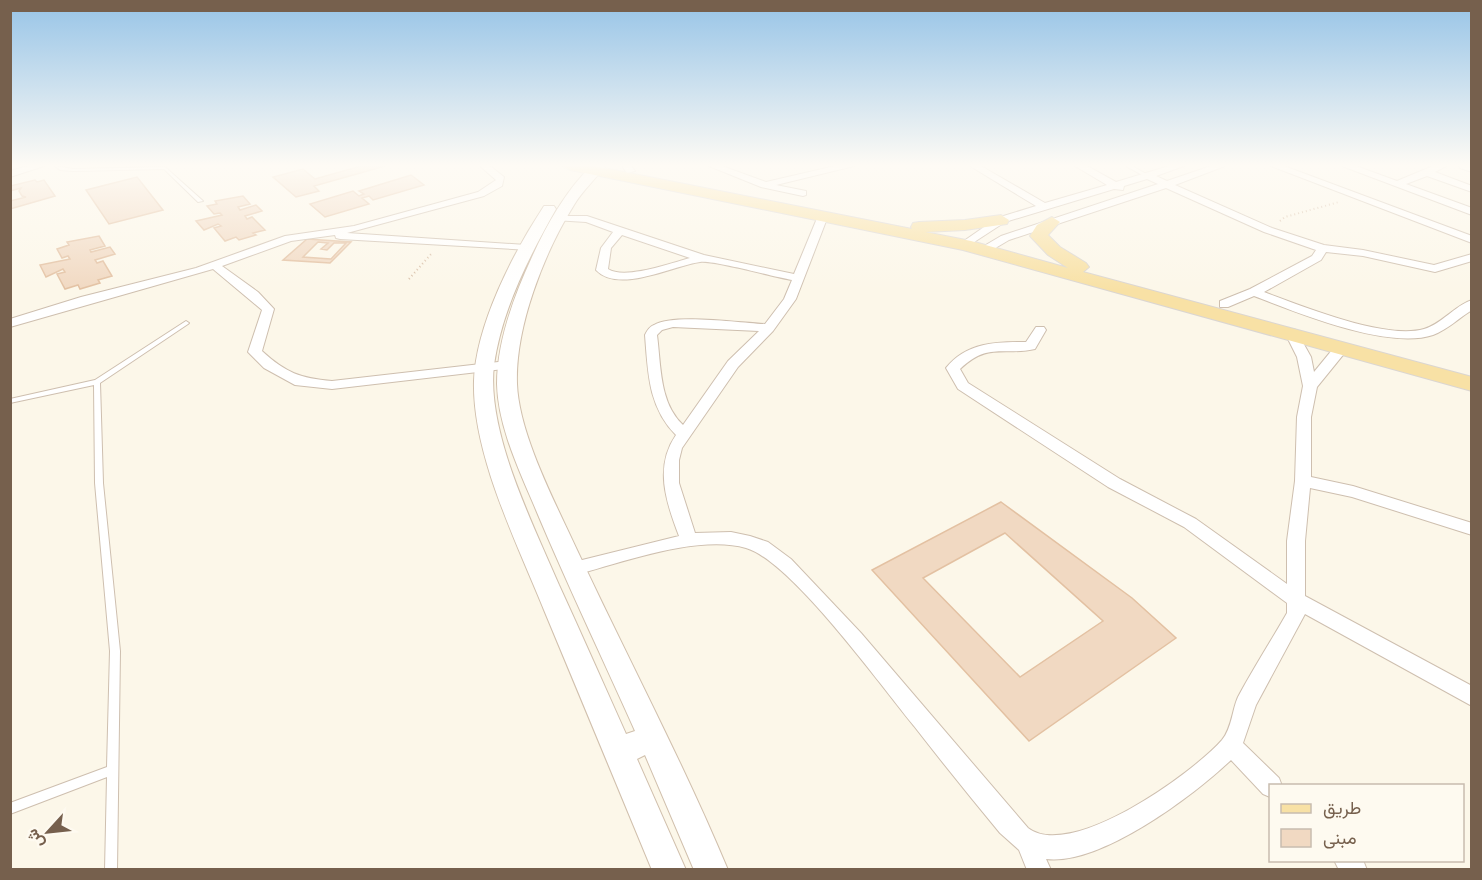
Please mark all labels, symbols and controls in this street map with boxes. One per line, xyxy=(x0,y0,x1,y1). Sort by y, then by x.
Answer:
legend xyxy=(1269,784,1464,862)
text: طريق xyxy=(1323,797,1361,819)
north arrow xyxy=(18,802,78,862)
text: ش xyxy=(22,826,48,851)
text: مبنى xyxy=(1323,827,1357,849)

